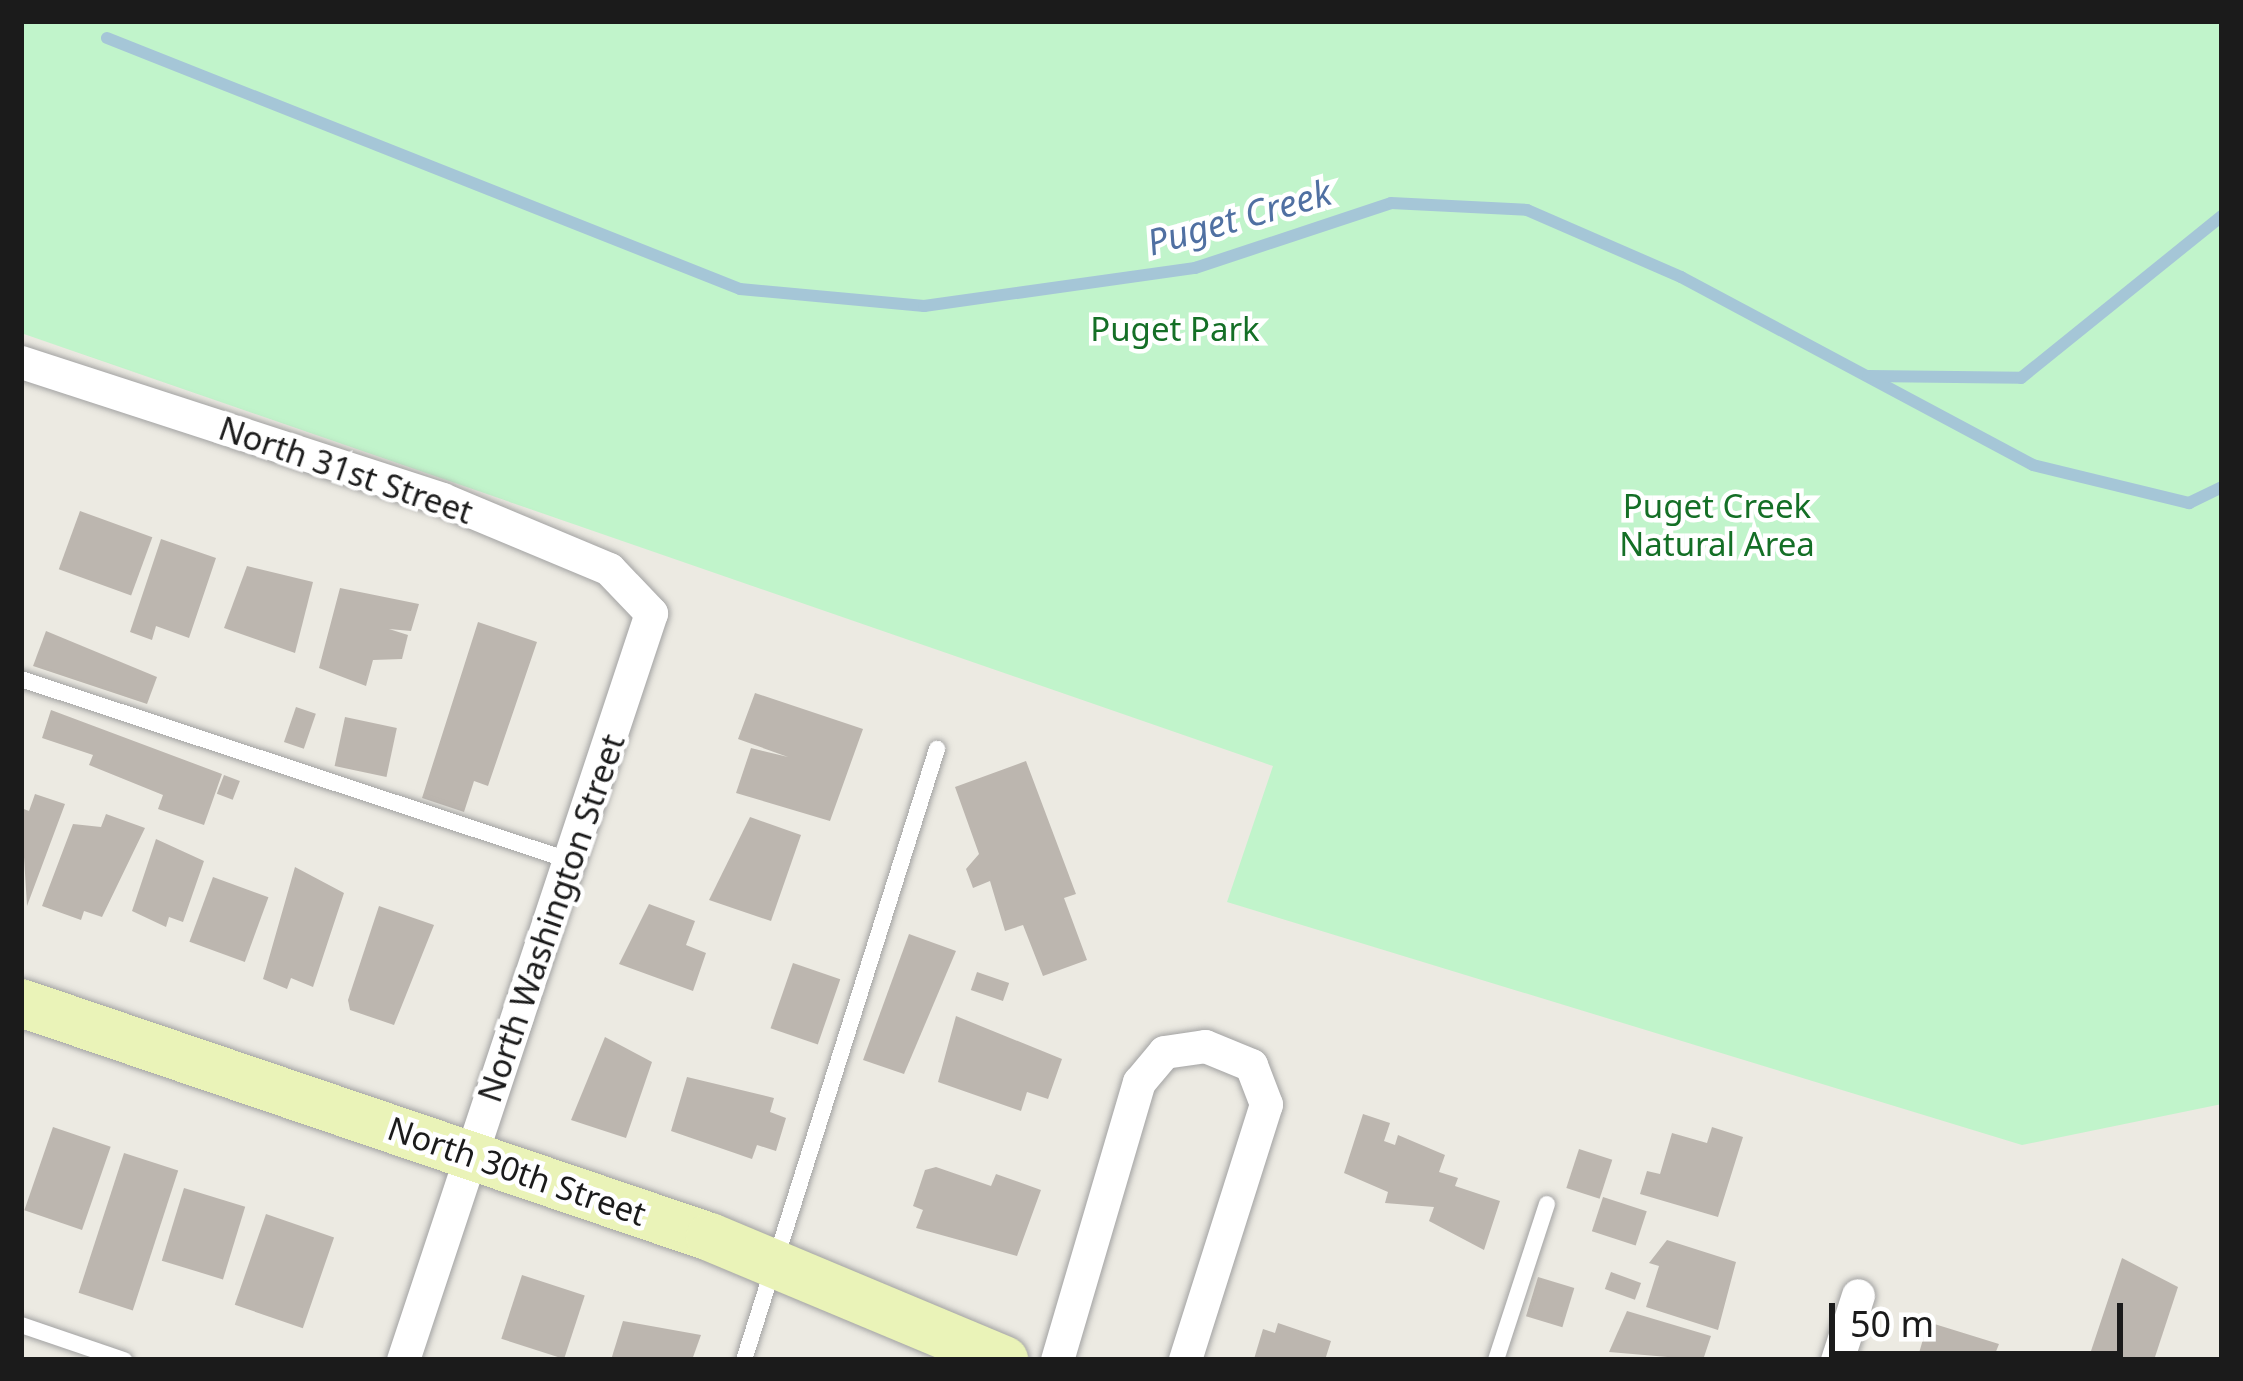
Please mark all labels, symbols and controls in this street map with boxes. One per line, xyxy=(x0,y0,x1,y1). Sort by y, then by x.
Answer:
water label: Puget Creek xyxy=(1142,170,1336,264)
park label: Puget Park xyxy=(1090,309,1260,349)
street label: North 31st Street xyxy=(214,408,478,532)
park label: Puget Creek Natural Area xyxy=(1619,486,1815,564)
street label: North Washington Street xyxy=(469,729,633,1107)
street label: North 30th Street xyxy=(383,1108,651,1234)
scale bar xyxy=(1835,1279,2129,1353)
text: 50 m xyxy=(1850,1299,1934,1348)

